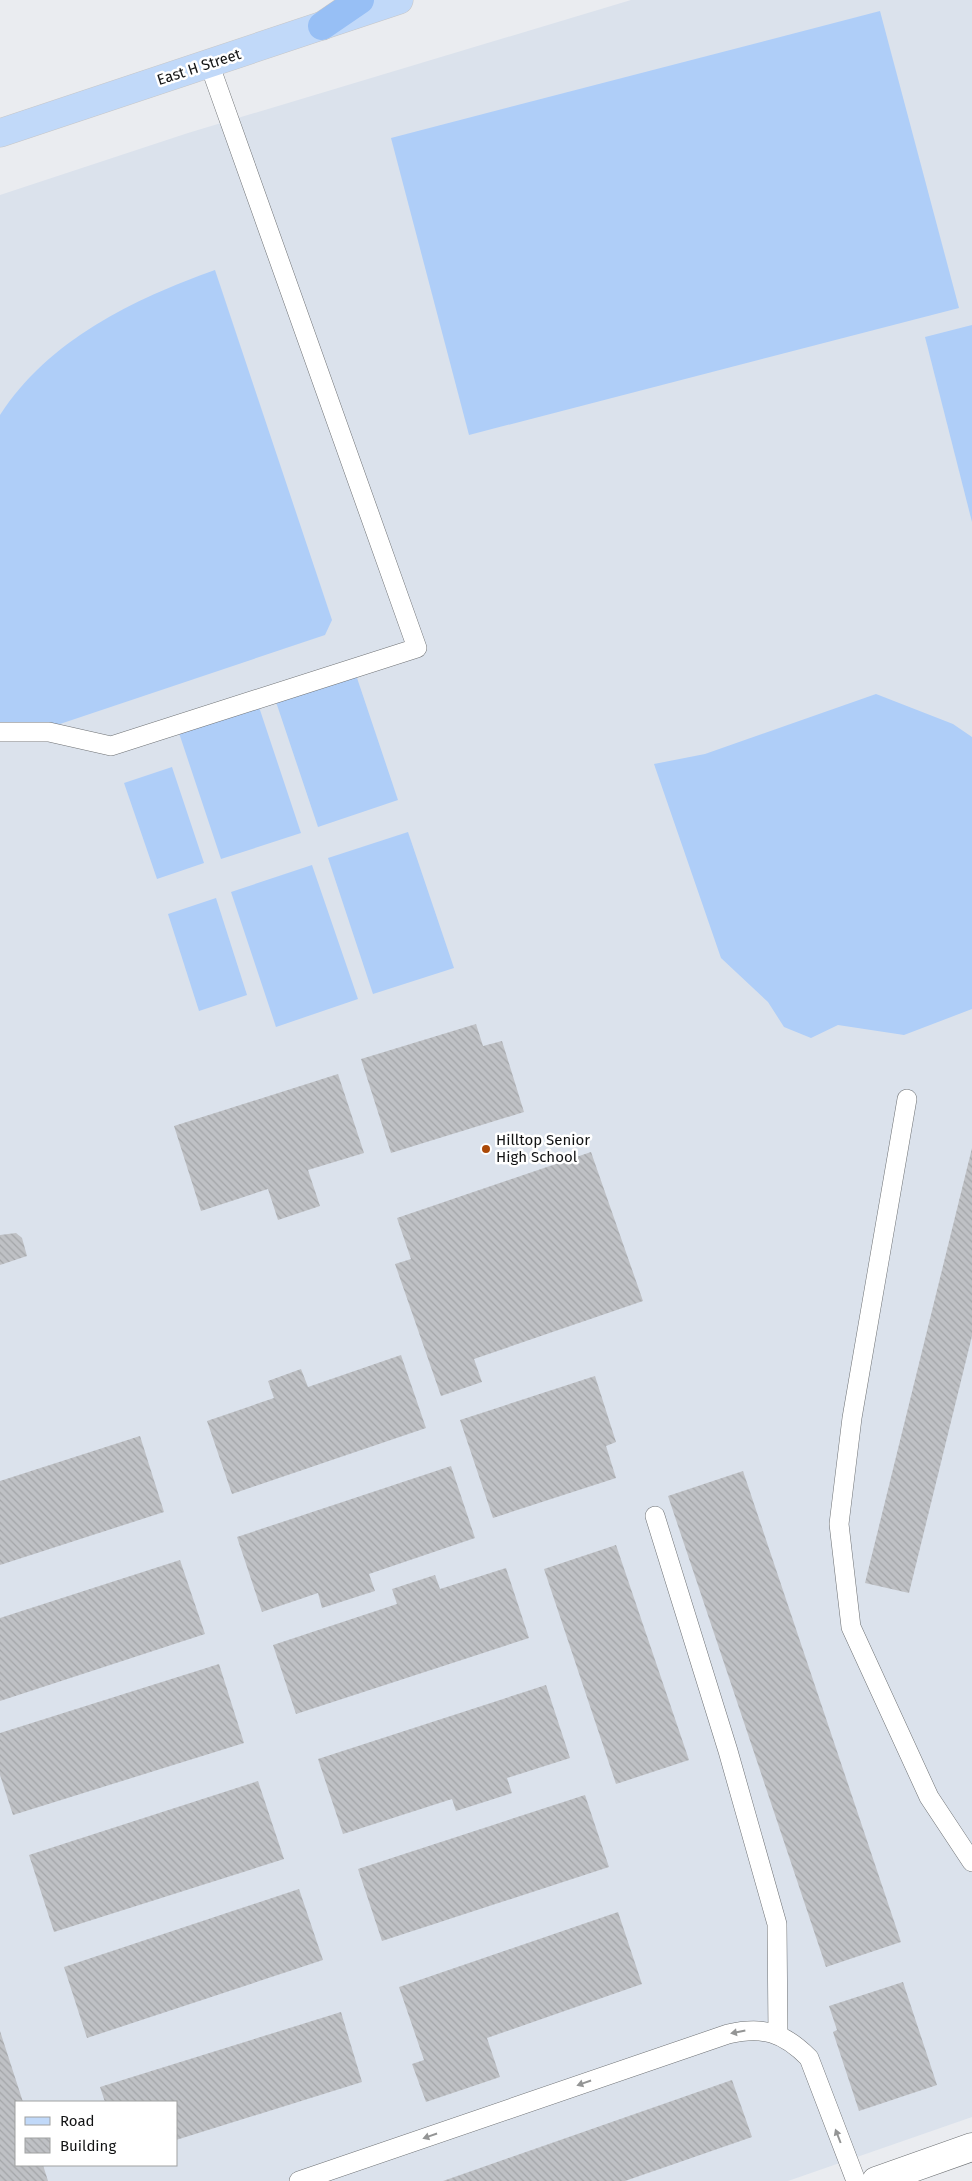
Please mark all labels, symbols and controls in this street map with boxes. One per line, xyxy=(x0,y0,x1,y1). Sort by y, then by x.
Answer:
street label: East H Street xyxy=(155,45,244,89)
place label: Hilltop Senior High School xyxy=(496,1131,590,1166)
marker: Hilltop Senior High School xyxy=(480,1143,492,1155)
one-way arrow xyxy=(730,2028,746,2036)
one-way arrow xyxy=(576,2079,591,2087)
legend xyxy=(15,2101,178,2166)
text: Road xyxy=(60,2112,95,2130)
one-way arrow xyxy=(834,2128,842,2143)
one-way arrow xyxy=(423,2133,438,2140)
text: Building xyxy=(60,2137,116,2155)

